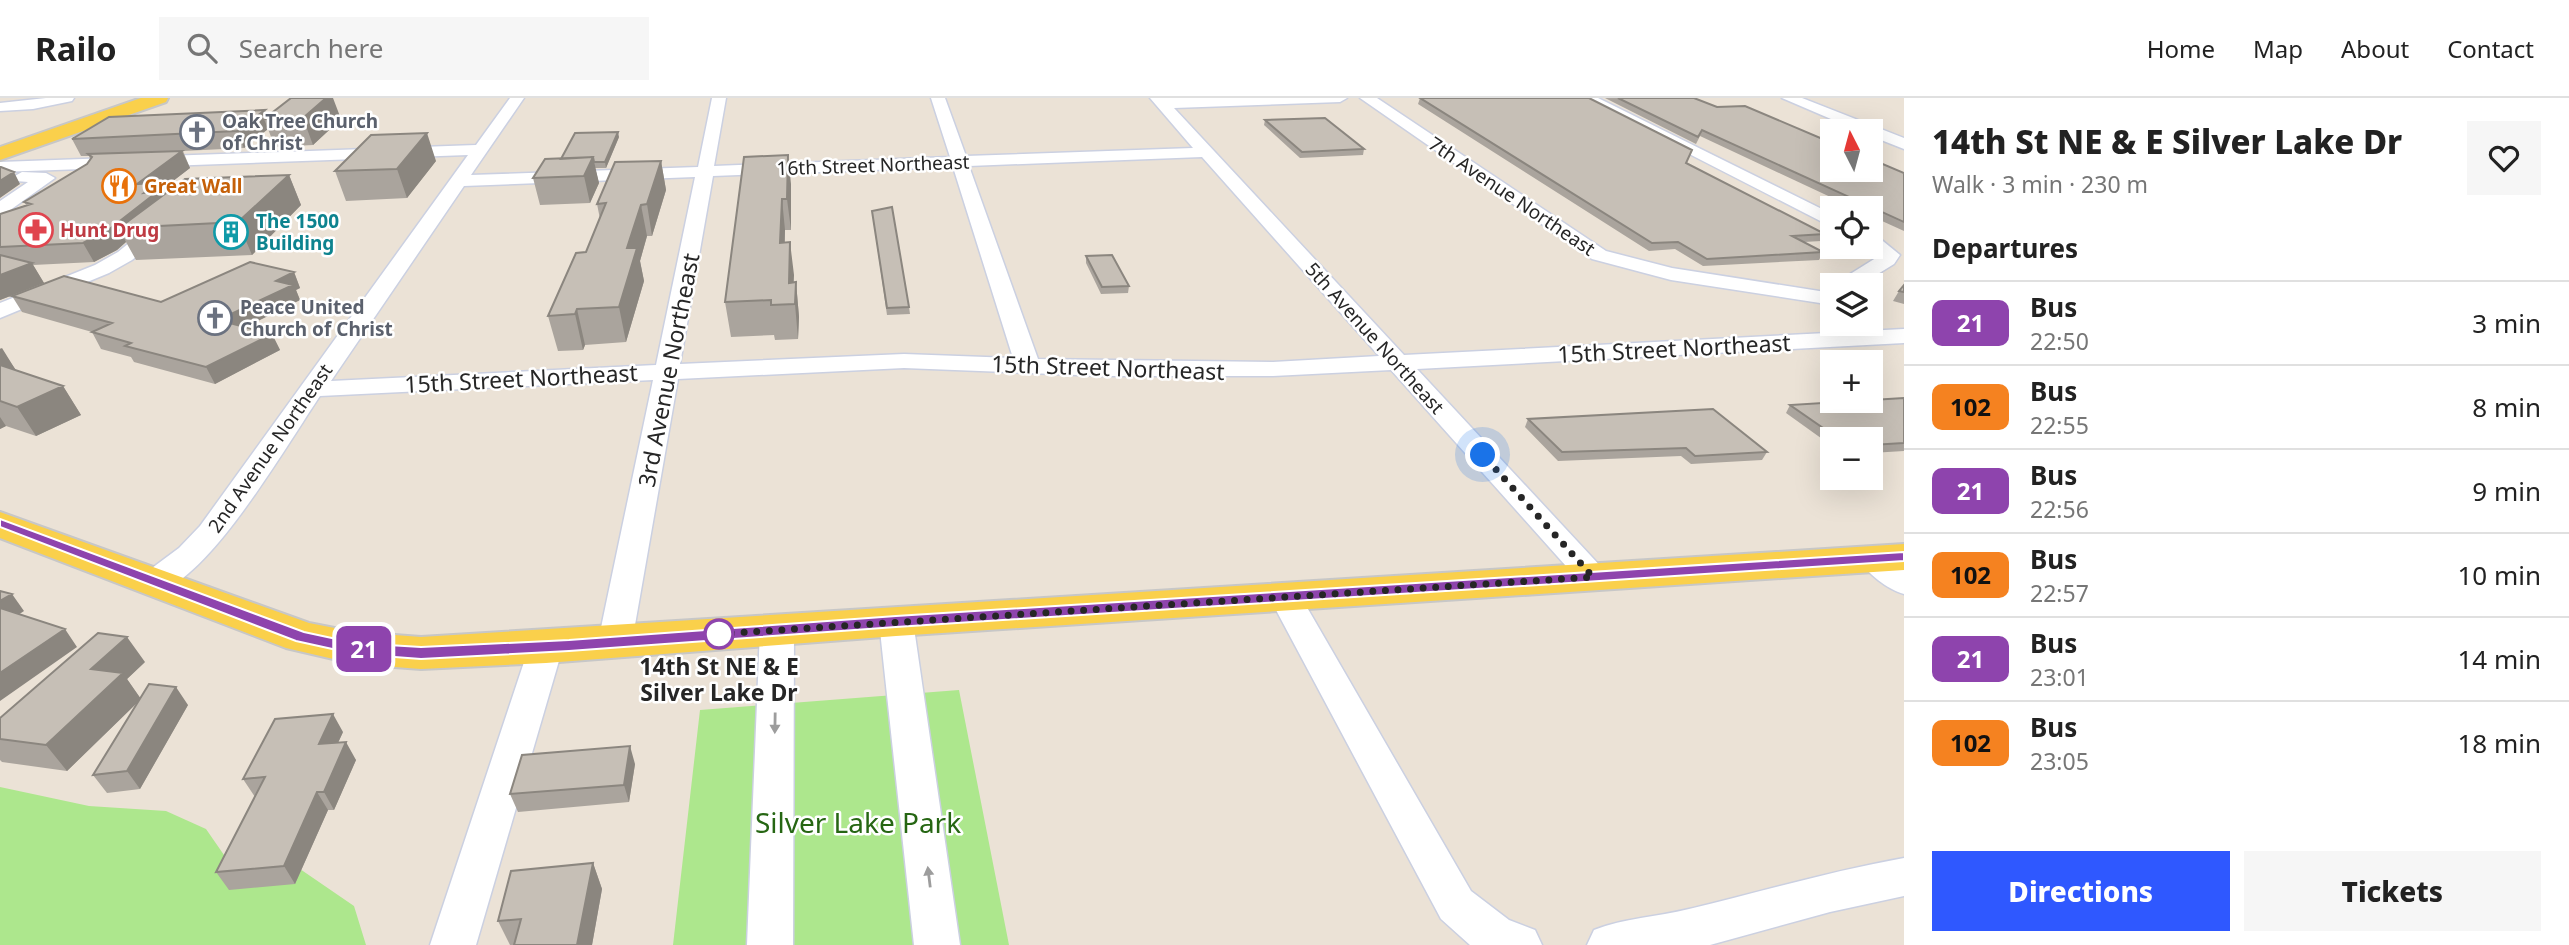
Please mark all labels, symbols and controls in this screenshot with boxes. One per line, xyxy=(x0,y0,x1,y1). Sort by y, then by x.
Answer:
search box xyxy=(159,17,649,80)
text: Railo xyxy=(35,26,117,71)
icon: search xyxy=(183,29,221,67)
text: Search here xyxy=(239,30,383,66)
text: Home xyxy=(2147,32,2215,65)
text: Map xyxy=(2253,32,2303,65)
text: About xyxy=(2341,32,2409,65)
text: Contact xyxy=(2447,32,2534,65)
place label: Oak Tree Church of Christ xyxy=(222,108,378,156)
church icon: Oak Tree Church of Christ xyxy=(178,113,216,151)
north arrow xyxy=(1820,119,1883,182)
map controls xyxy=(1820,119,1883,490)
text: 14th St NE & E Silver Lake Dr xyxy=(1932,119,2402,164)
button: heart xyxy=(2467,121,2541,195)
street label: 7th Avenue Northeast xyxy=(1424,130,1601,262)
street label: 16th Street Northeast xyxy=(776,149,970,181)
restaurant icon: Great Wall xyxy=(100,167,138,205)
text: Walk · 3 min · 230 m xyxy=(1932,168,2148,200)
place label: Great Wall xyxy=(144,173,242,199)
button: locate xyxy=(1820,196,1883,259)
place label: The 1500 Building xyxy=(256,208,339,256)
pharmacy icon: Hunt Drug xyxy=(17,211,55,249)
building icon: The 1500 Building xyxy=(212,213,250,251)
place label: Hunt Drug xyxy=(60,217,159,243)
text: Departures xyxy=(1932,230,2078,266)
street label: 3rd Avenue Northeast xyxy=(630,250,706,490)
street label: 5th Avenue Northeast xyxy=(1300,257,1450,420)
button: layers xyxy=(1820,273,1883,336)
text: Bus xyxy=(2030,289,2077,325)
place label: Peace United Church of Christ xyxy=(240,294,393,342)
church icon: Peace United Church of Christ xyxy=(196,299,234,337)
text: 3 min xyxy=(2472,305,2541,341)
text: 21 xyxy=(1957,306,1984,339)
text: 22:50 xyxy=(2030,325,2089,357)
street label: 15th Street Northeast xyxy=(1557,326,1791,370)
street label: 15th Street Northeast xyxy=(991,347,1225,387)
button: + xyxy=(1820,350,1883,413)
street label: 15th Street Northeast xyxy=(404,356,638,400)
street label: 2nd Avenue Northeast xyxy=(202,358,338,538)
text: Bus xyxy=(2030,373,2077,409)
text: 8 min xyxy=(2472,389,2541,425)
text: 102 xyxy=(1950,390,1991,423)
text: 22:55 xyxy=(2030,409,2089,441)
button: − xyxy=(1820,427,1883,490)
your location xyxy=(1465,437,1500,472)
text: Bus xyxy=(2030,457,2077,493)
text: 9 min xyxy=(2472,473,2541,509)
text: 21 xyxy=(1957,474,1984,507)
text: 22:56 xyxy=(2030,493,2089,525)
text: Bus xyxy=(2030,541,2077,577)
text: 10 min xyxy=(2457,557,2541,593)
text: 102 xyxy=(1950,558,1991,591)
text: 22:57 xyxy=(2030,577,2089,609)
marker: 14th St NE & E Silver Lake Dr xyxy=(704,619,734,649)
text: Bus xyxy=(2030,625,2077,661)
line badge: 21 xyxy=(332,626,396,672)
text: 21 xyxy=(350,632,378,665)
text: 14 min xyxy=(2457,641,2541,677)
text: 21 xyxy=(1957,642,1984,675)
place label: 14th St NE & E Silver Lake Dr xyxy=(639,650,799,708)
text: 23:01 xyxy=(2030,661,2089,693)
text: Bus xyxy=(2030,709,2077,745)
one-way arrow xyxy=(770,712,781,734)
text: 18 min xyxy=(2457,725,2541,761)
text: 102 xyxy=(1950,726,1991,759)
text: 23:05 xyxy=(2030,745,2089,777)
park label: Silver Lake Park xyxy=(755,803,961,841)
button: Directions xyxy=(1932,851,2230,931)
button: Tickets xyxy=(2244,851,2541,931)
one-way arrow xyxy=(923,866,934,888)

